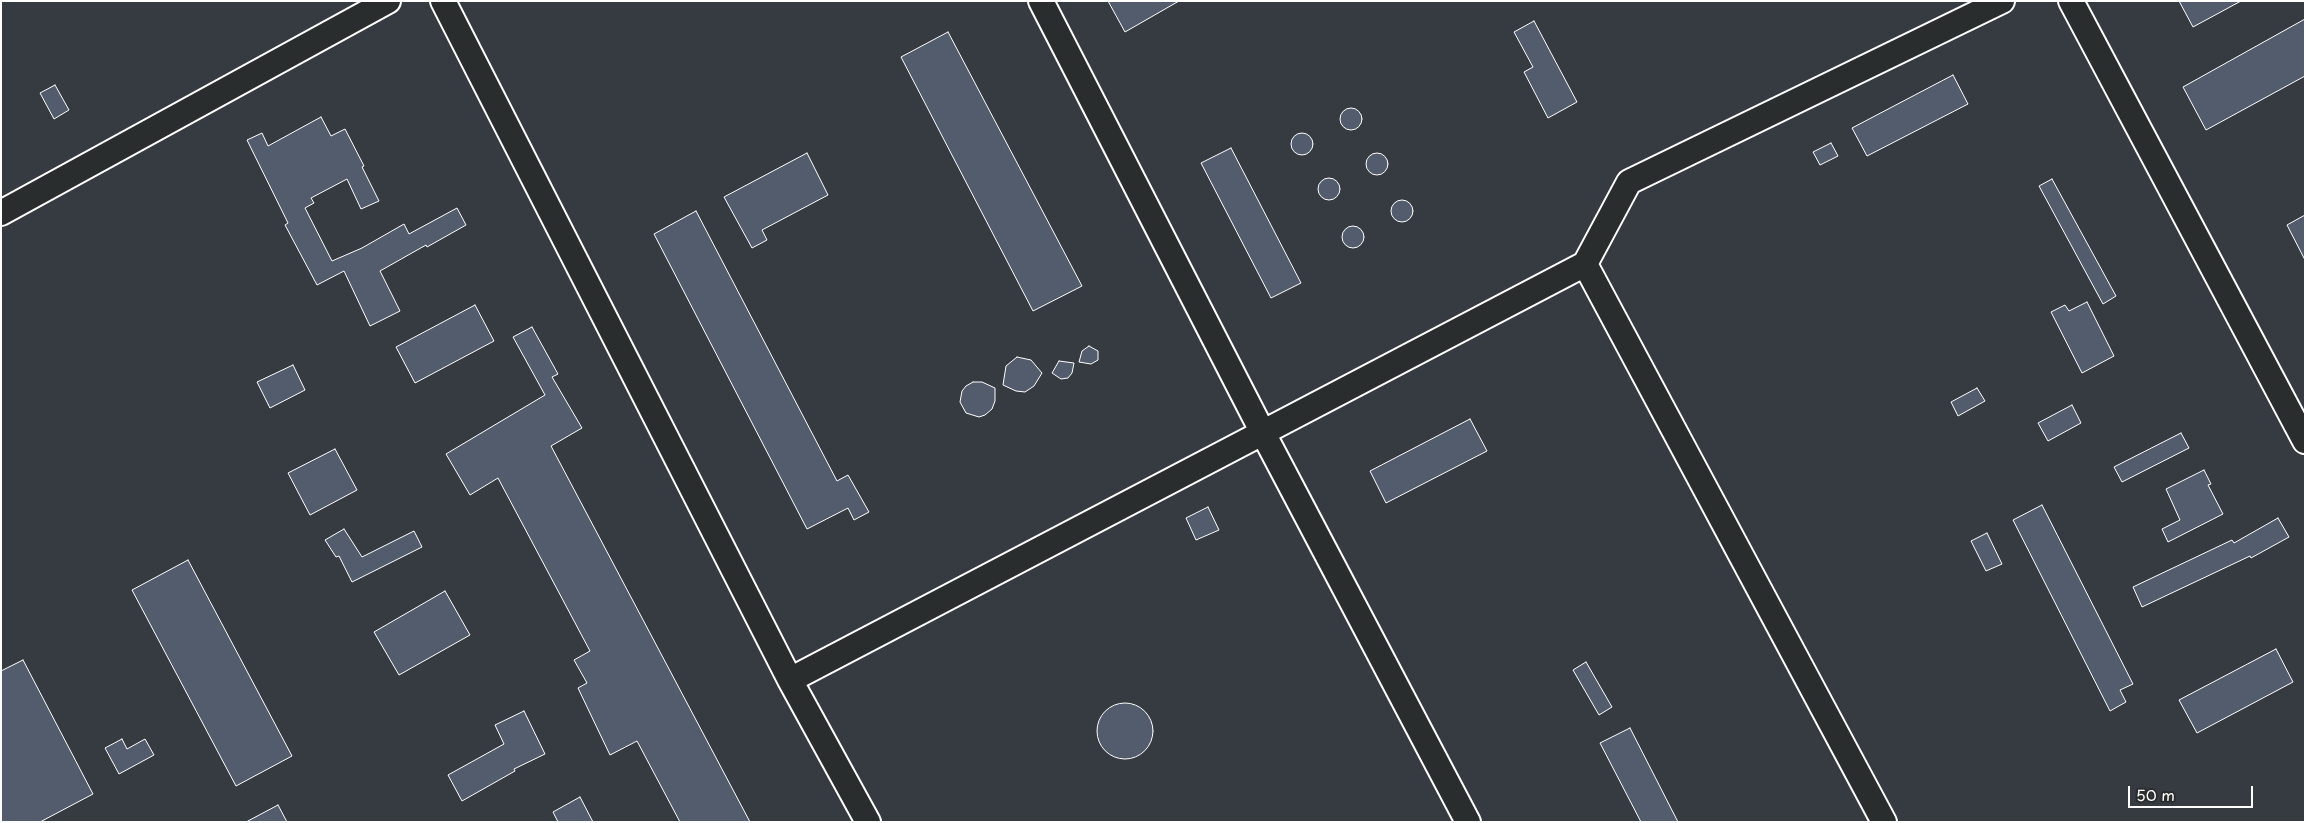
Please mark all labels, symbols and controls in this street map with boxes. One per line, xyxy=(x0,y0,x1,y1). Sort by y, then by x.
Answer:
scale bar xyxy=(2131,776,2256,808)
text: 50 m xyxy=(2136,783,2175,806)

